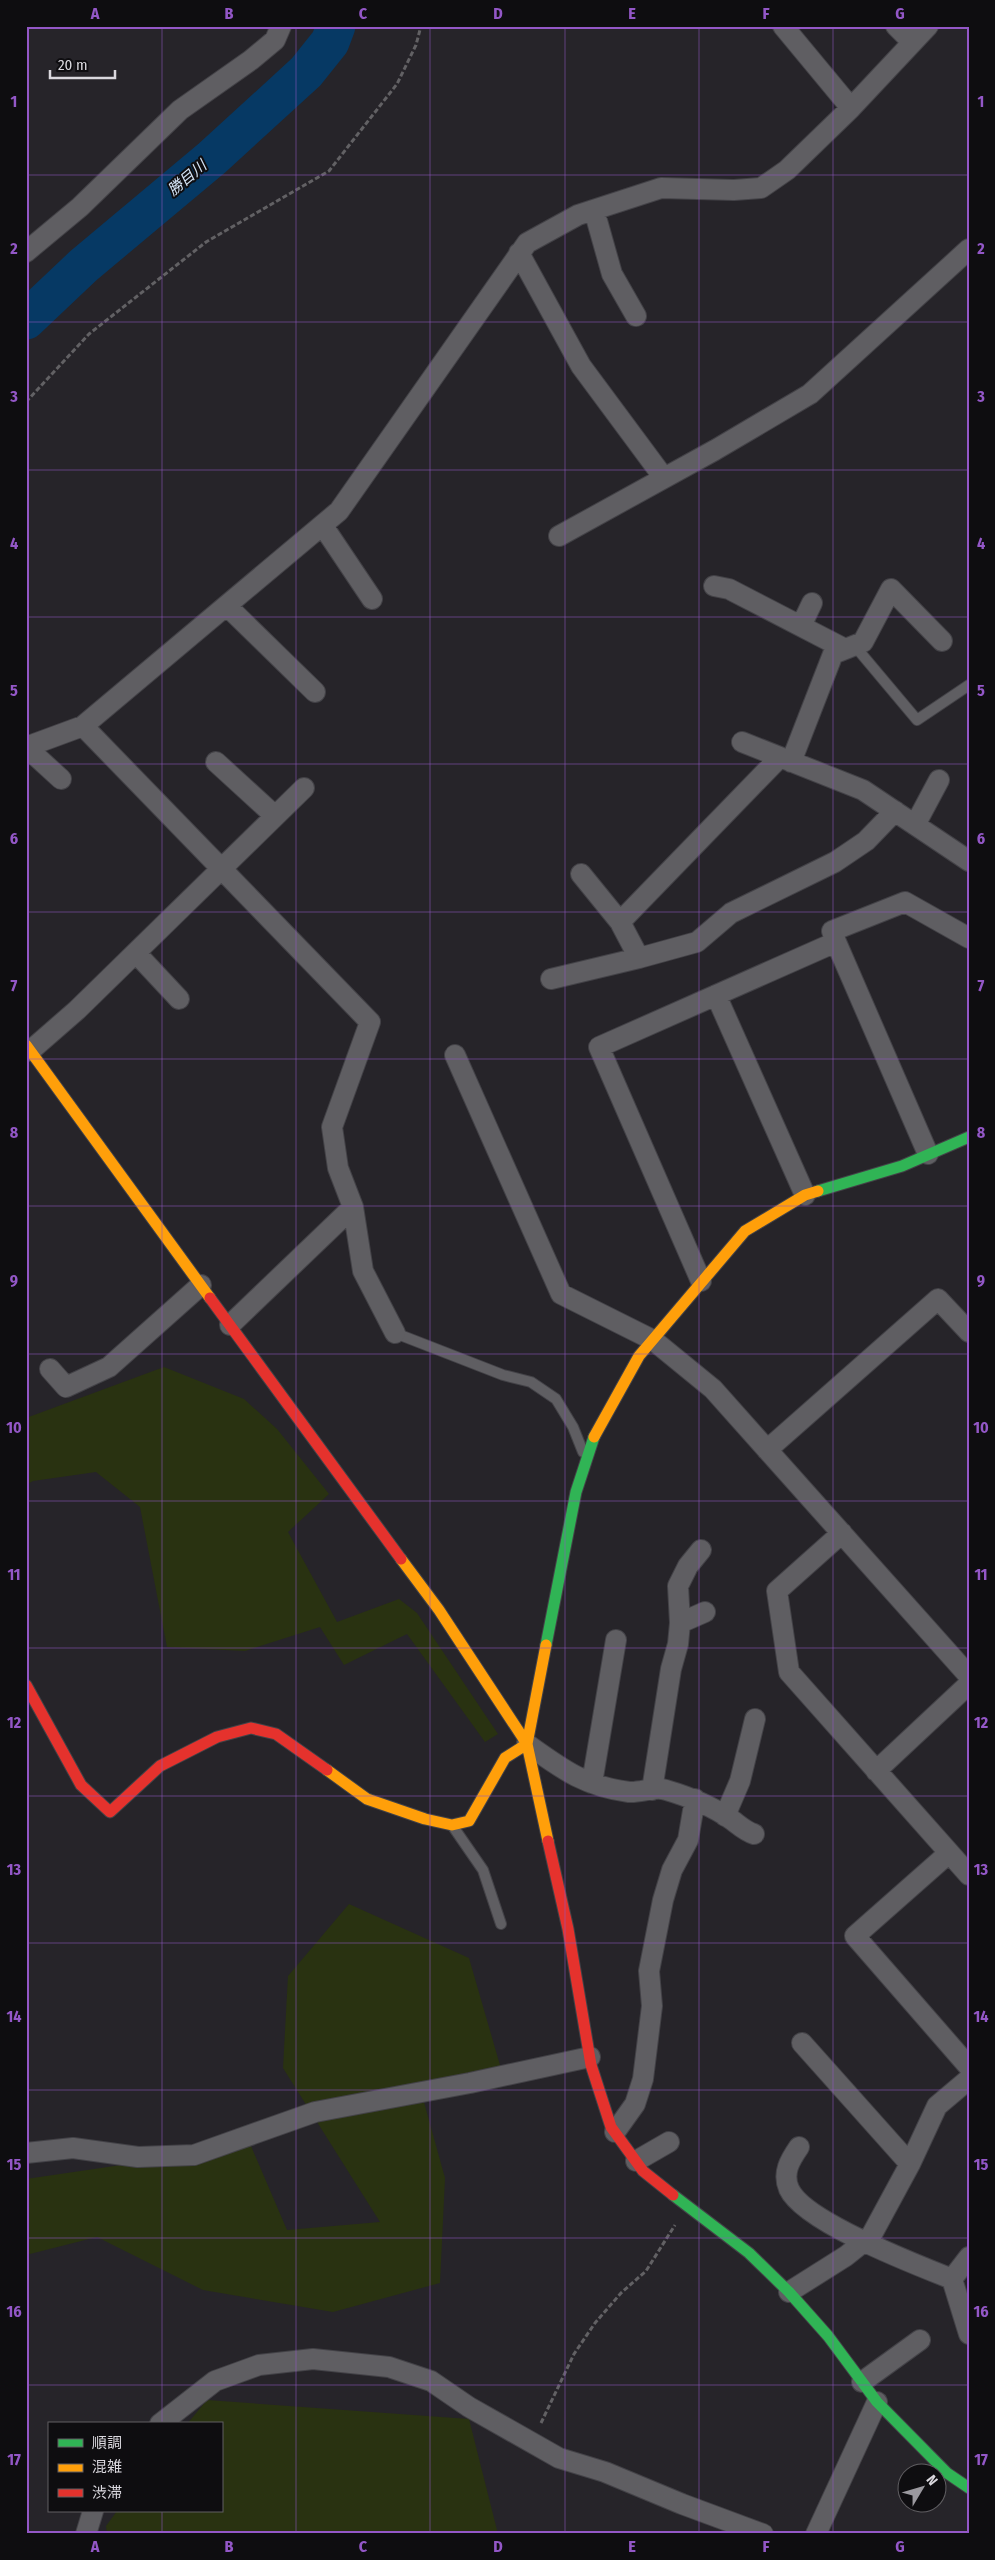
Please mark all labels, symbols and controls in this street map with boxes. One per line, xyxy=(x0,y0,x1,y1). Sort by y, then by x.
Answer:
text: A xyxy=(90,4,100,23)
text: B xyxy=(225,4,234,23)
text: C xyxy=(359,4,368,23)
text: D xyxy=(493,4,503,23)
text: E xyxy=(628,4,636,23)
text: F xyxy=(762,4,770,23)
text: G xyxy=(895,4,905,23)
scale bar xyxy=(50,48,115,80)
text: 20 m xyxy=(58,56,88,74)
text: 1 xyxy=(11,92,17,111)
text: 1 xyxy=(978,92,984,111)
water label: 勝目川 xyxy=(164,155,212,199)
text: 2 xyxy=(9,239,18,258)
text: 2 xyxy=(976,239,985,258)
text: 3 xyxy=(9,387,18,406)
text: 3 xyxy=(976,387,985,406)
text: 4 xyxy=(10,534,18,553)
text: 4 xyxy=(977,534,985,553)
text: 5 xyxy=(10,681,18,700)
text: 5 xyxy=(977,681,985,700)
text: 6 xyxy=(10,829,18,848)
text: 6 xyxy=(977,829,985,848)
text: 7 xyxy=(11,976,18,995)
text: 7 xyxy=(978,976,985,995)
text: 8 xyxy=(10,1123,19,1142)
text: 8 xyxy=(977,1123,986,1142)
text: 9 xyxy=(10,1271,18,1290)
text: 9 xyxy=(977,1271,985,1290)
text: 10 xyxy=(6,1418,22,1437)
text: 10 xyxy=(973,1418,989,1437)
text: 11 xyxy=(7,1565,21,1584)
text: 11 xyxy=(974,1565,988,1584)
text: 12 xyxy=(7,1713,22,1732)
text: 12 xyxy=(974,1713,989,1732)
text: 13 xyxy=(7,1860,22,1879)
text: 13 xyxy=(974,1860,989,1879)
text: 14 xyxy=(7,2007,22,2026)
text: 14 xyxy=(974,2007,989,2026)
text: 15 xyxy=(7,2155,21,2174)
text: 15 xyxy=(974,2155,988,2174)
text: 16 xyxy=(6,2302,22,2321)
text: 16 xyxy=(973,2302,989,2321)
legend xyxy=(48,2422,222,2512)
text: 順調 xyxy=(92,2434,122,2452)
text: 17 xyxy=(7,2450,21,2469)
text: 17 xyxy=(974,2450,988,2469)
text: 混雑 xyxy=(92,2458,122,2476)
north arrow xyxy=(898,2462,948,2512)
text: N xyxy=(923,2472,941,2489)
text: 渋滞 xyxy=(92,2484,122,2502)
text: A xyxy=(90,2537,100,2556)
text: B xyxy=(225,2537,234,2556)
text: C xyxy=(359,2537,368,2556)
text: D xyxy=(493,2537,503,2556)
text: E xyxy=(628,2537,636,2556)
text: F xyxy=(762,2537,770,2556)
text: G xyxy=(895,2537,905,2556)

